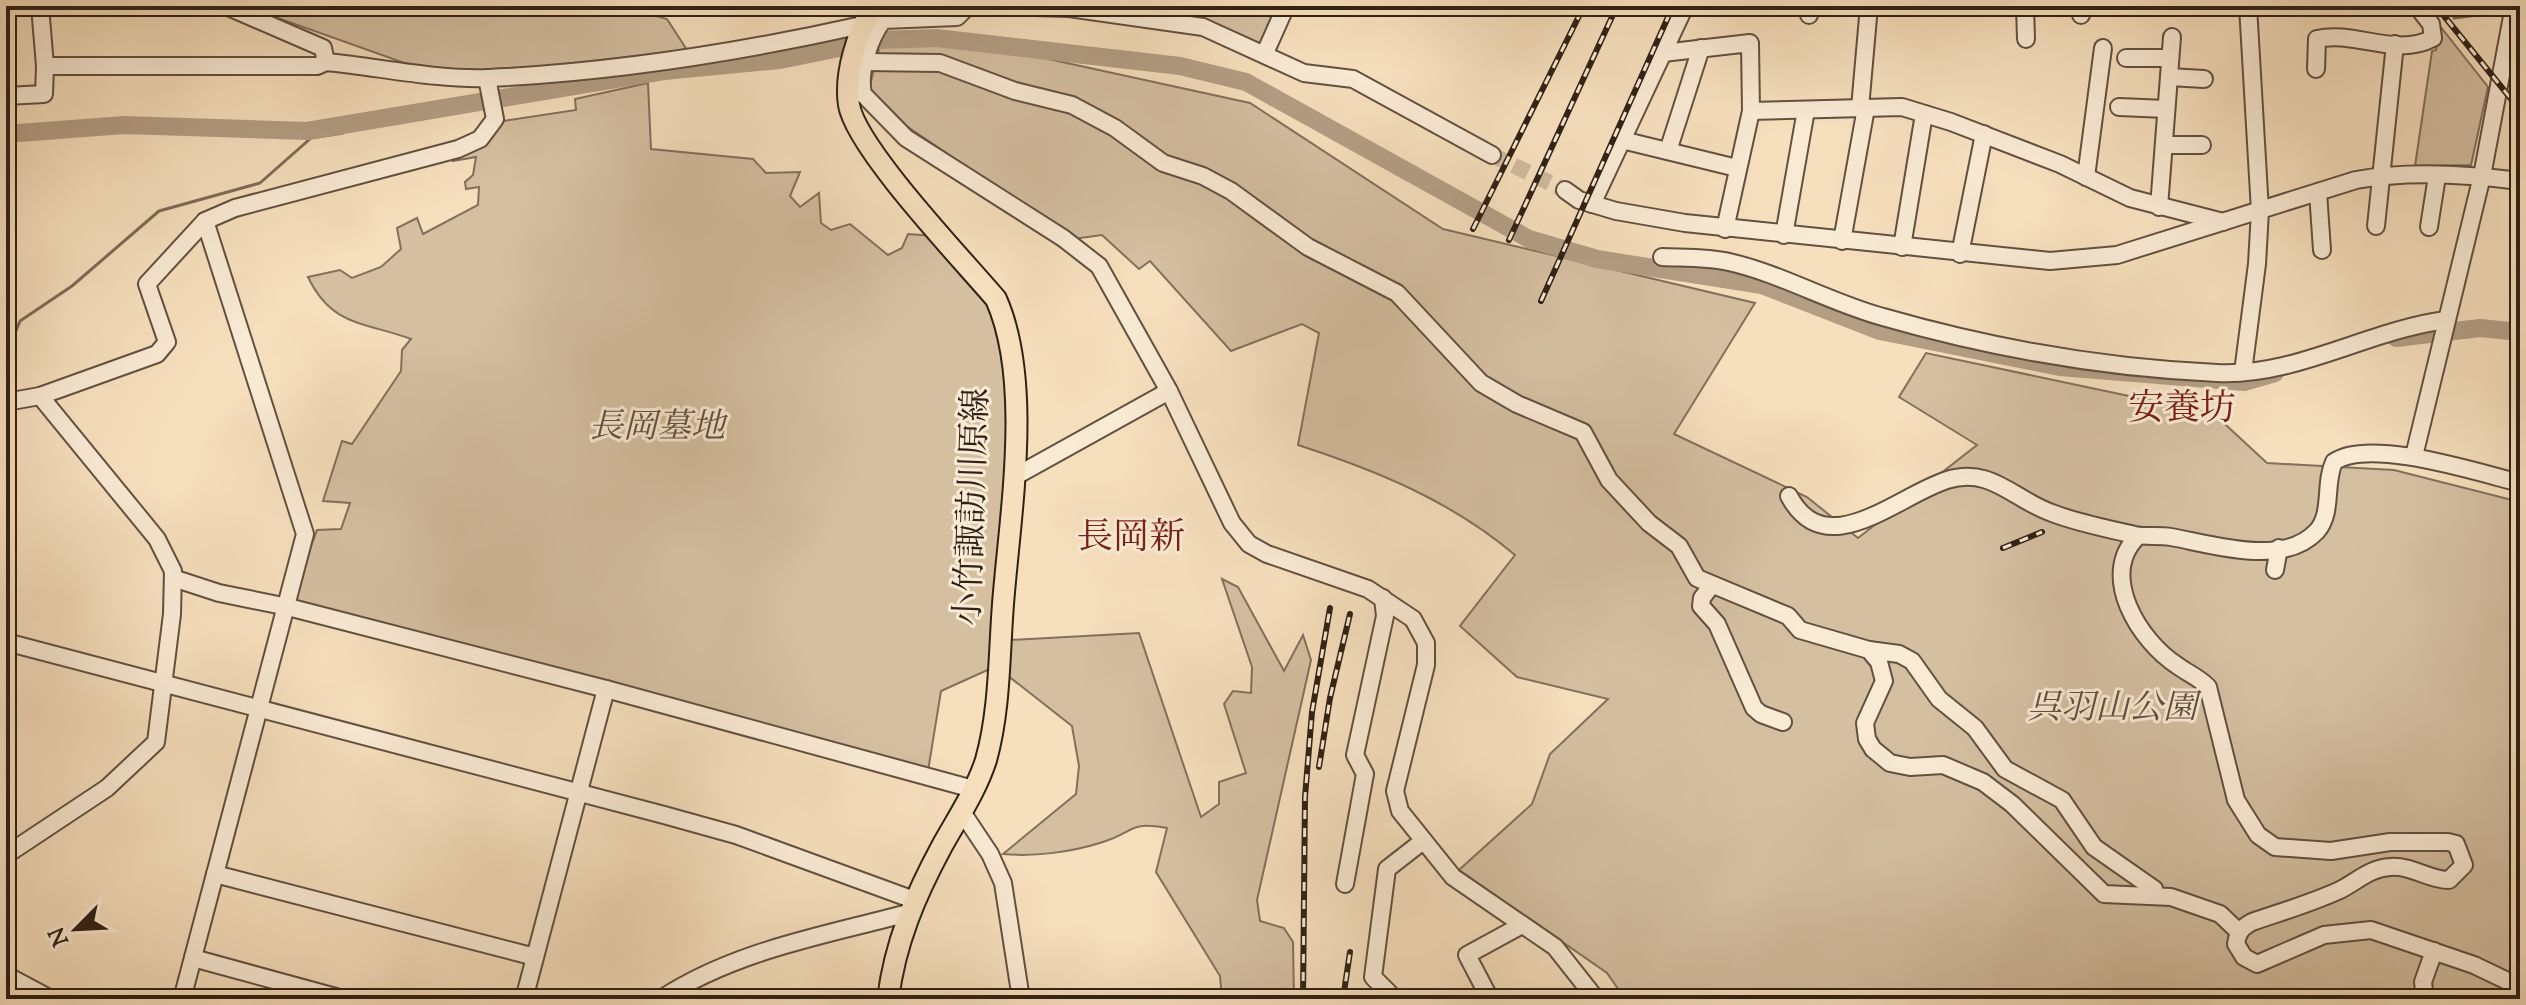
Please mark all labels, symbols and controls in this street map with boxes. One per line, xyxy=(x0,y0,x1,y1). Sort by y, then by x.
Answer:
district label: 安養坊 xyxy=(2128,384,2236,436)
street label: 小竹諏訪川原線 xyxy=(945,387,1003,627)
park label: 長岡墓地 xyxy=(589,404,729,453)
district label: 長岡新 xyxy=(1077,513,1185,565)
park label: 呉羽山公園 xyxy=(2027,685,2202,734)
north arrow xyxy=(36,889,116,969)
text: N xyxy=(42,921,79,950)

